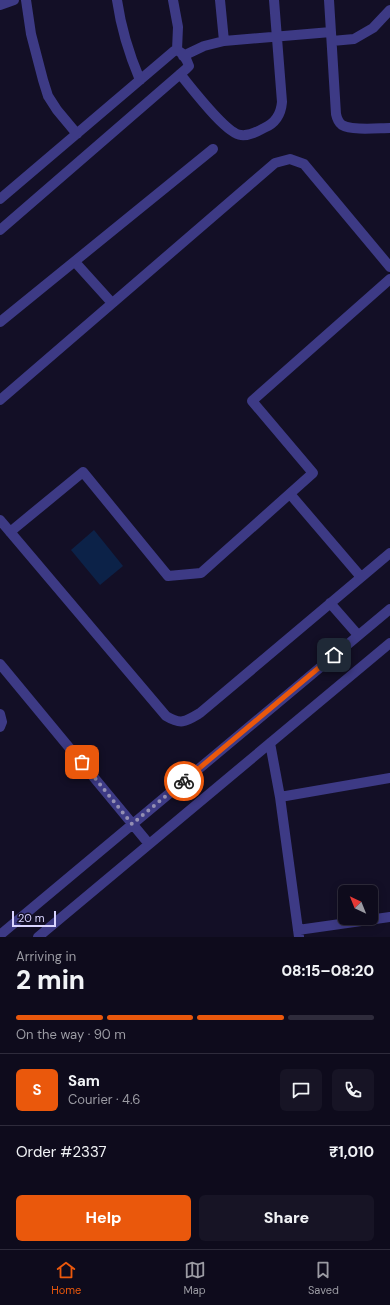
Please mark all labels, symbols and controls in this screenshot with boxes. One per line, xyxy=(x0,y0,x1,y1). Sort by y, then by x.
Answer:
pin xyxy=(317,638,351,672)
icon: home xyxy=(323,644,345,666)
pin xyxy=(65,745,99,779)
icon: bag xyxy=(71,751,93,773)
courier xyxy=(164,761,204,801)
icon: bike xyxy=(173,770,195,792)
north arrow xyxy=(338,885,378,925)
map controls xyxy=(338,885,378,925)
scale bar xyxy=(12,909,56,928)
text: 20 m xyxy=(18,911,44,925)
text: Arriving in xyxy=(16,948,76,965)
text: 08:15–08:20 xyxy=(281,961,374,981)
text: 2 min xyxy=(16,963,85,997)
text: On the way · 90 m xyxy=(16,1026,126,1043)
button: chat xyxy=(280,1069,322,1111)
button: phone xyxy=(332,1069,374,1111)
text: Sam xyxy=(68,1071,100,1091)
text: S xyxy=(32,1080,42,1100)
text: Courier · 4.6 xyxy=(68,1091,140,1108)
text: Order #2337 xyxy=(16,1142,107,1162)
text: ₹1,010 xyxy=(329,1142,374,1162)
button: Help xyxy=(16,1195,191,1241)
button: Share xyxy=(199,1195,374,1241)
tab: Home xyxy=(51,1259,81,1297)
tab: Map xyxy=(184,1259,206,1297)
tab: Saved xyxy=(308,1259,339,1297)

